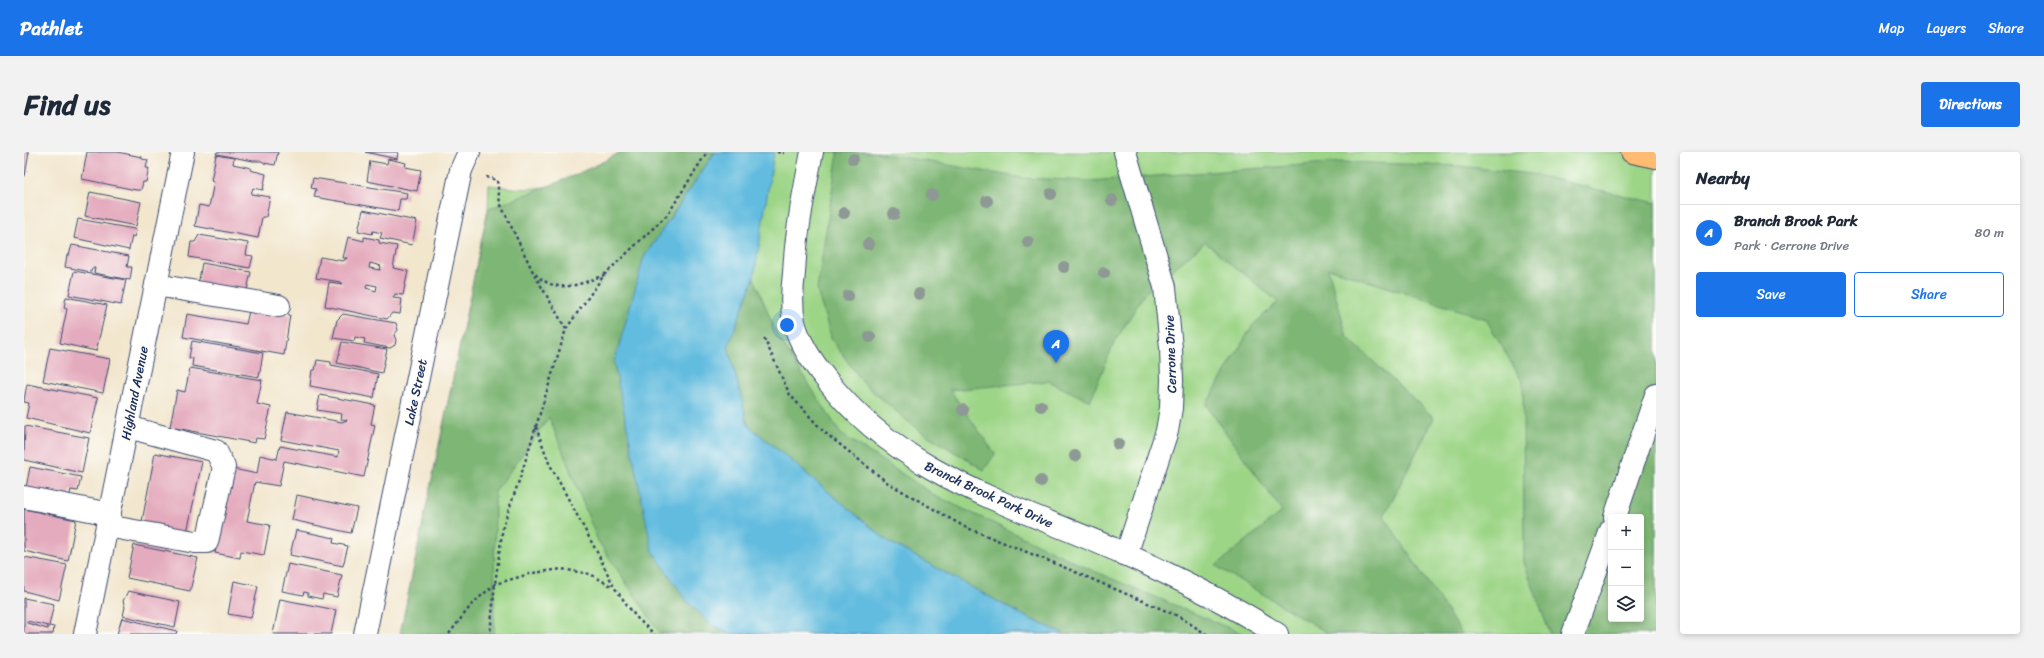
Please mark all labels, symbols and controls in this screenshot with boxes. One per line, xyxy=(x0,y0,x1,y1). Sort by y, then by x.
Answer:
text: Pathlet xyxy=(20,12,83,45)
text: Map xyxy=(1879,16,1904,41)
text: Layers xyxy=(1926,16,1966,41)
text: Share xyxy=(1988,16,2024,41)
text: Find us xyxy=(24,80,111,129)
button: Directions xyxy=(1921,82,2020,127)
text: Nearby xyxy=(1696,163,1750,193)
text: Branch Brook Park xyxy=(1734,208,1858,234)
text: A xyxy=(1705,221,1713,244)
text: 80 m xyxy=(1975,221,2004,244)
text: Park · Cerrone Drive xyxy=(1734,234,1849,257)
button: Save xyxy=(1696,272,1846,317)
button: Share xyxy=(1854,272,2004,317)
street label: Cerrone Drive xyxy=(1158,314,1183,393)
your location xyxy=(777,315,797,335)
pin: A xyxy=(1043,330,1069,363)
street label: Highland Avenue xyxy=(114,344,155,442)
street label: Lake Street xyxy=(397,356,434,427)
street label: Branch Brook Park Drive xyxy=(921,454,1057,535)
map controls xyxy=(1608,514,1644,622)
button: + xyxy=(1608,514,1644,550)
button: − xyxy=(1608,550,1644,586)
button: layers xyxy=(1608,586,1644,622)

